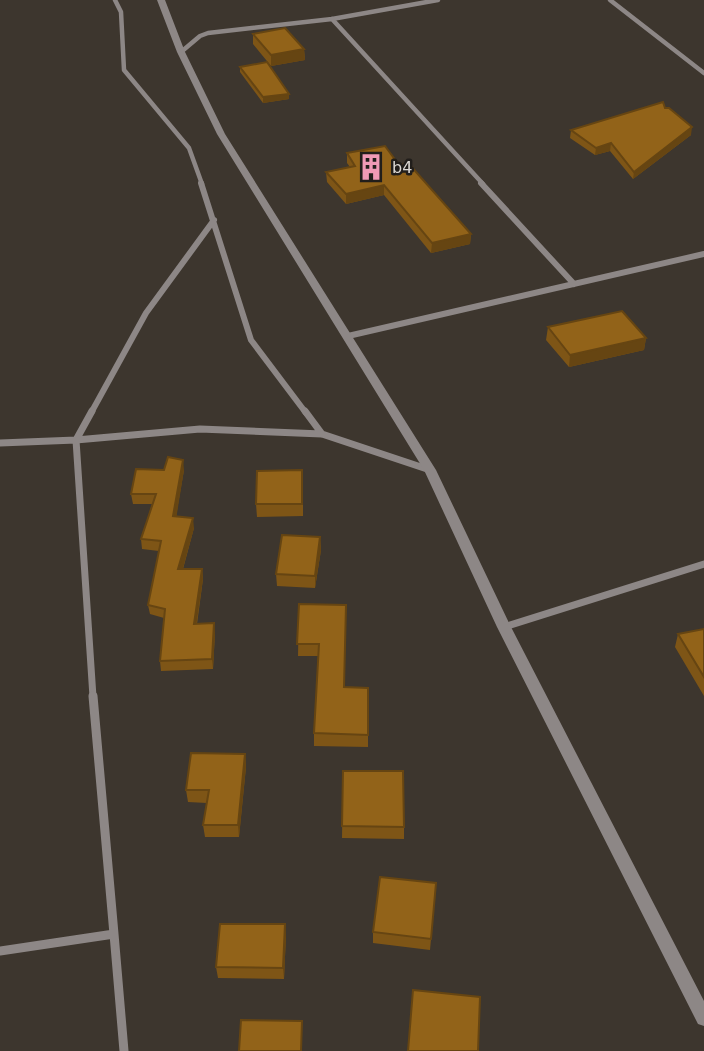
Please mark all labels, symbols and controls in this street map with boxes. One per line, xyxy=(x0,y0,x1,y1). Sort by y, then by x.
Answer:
building icon: b4 xyxy=(356,152,386,182)
place label: b4 xyxy=(392,158,412,177)

